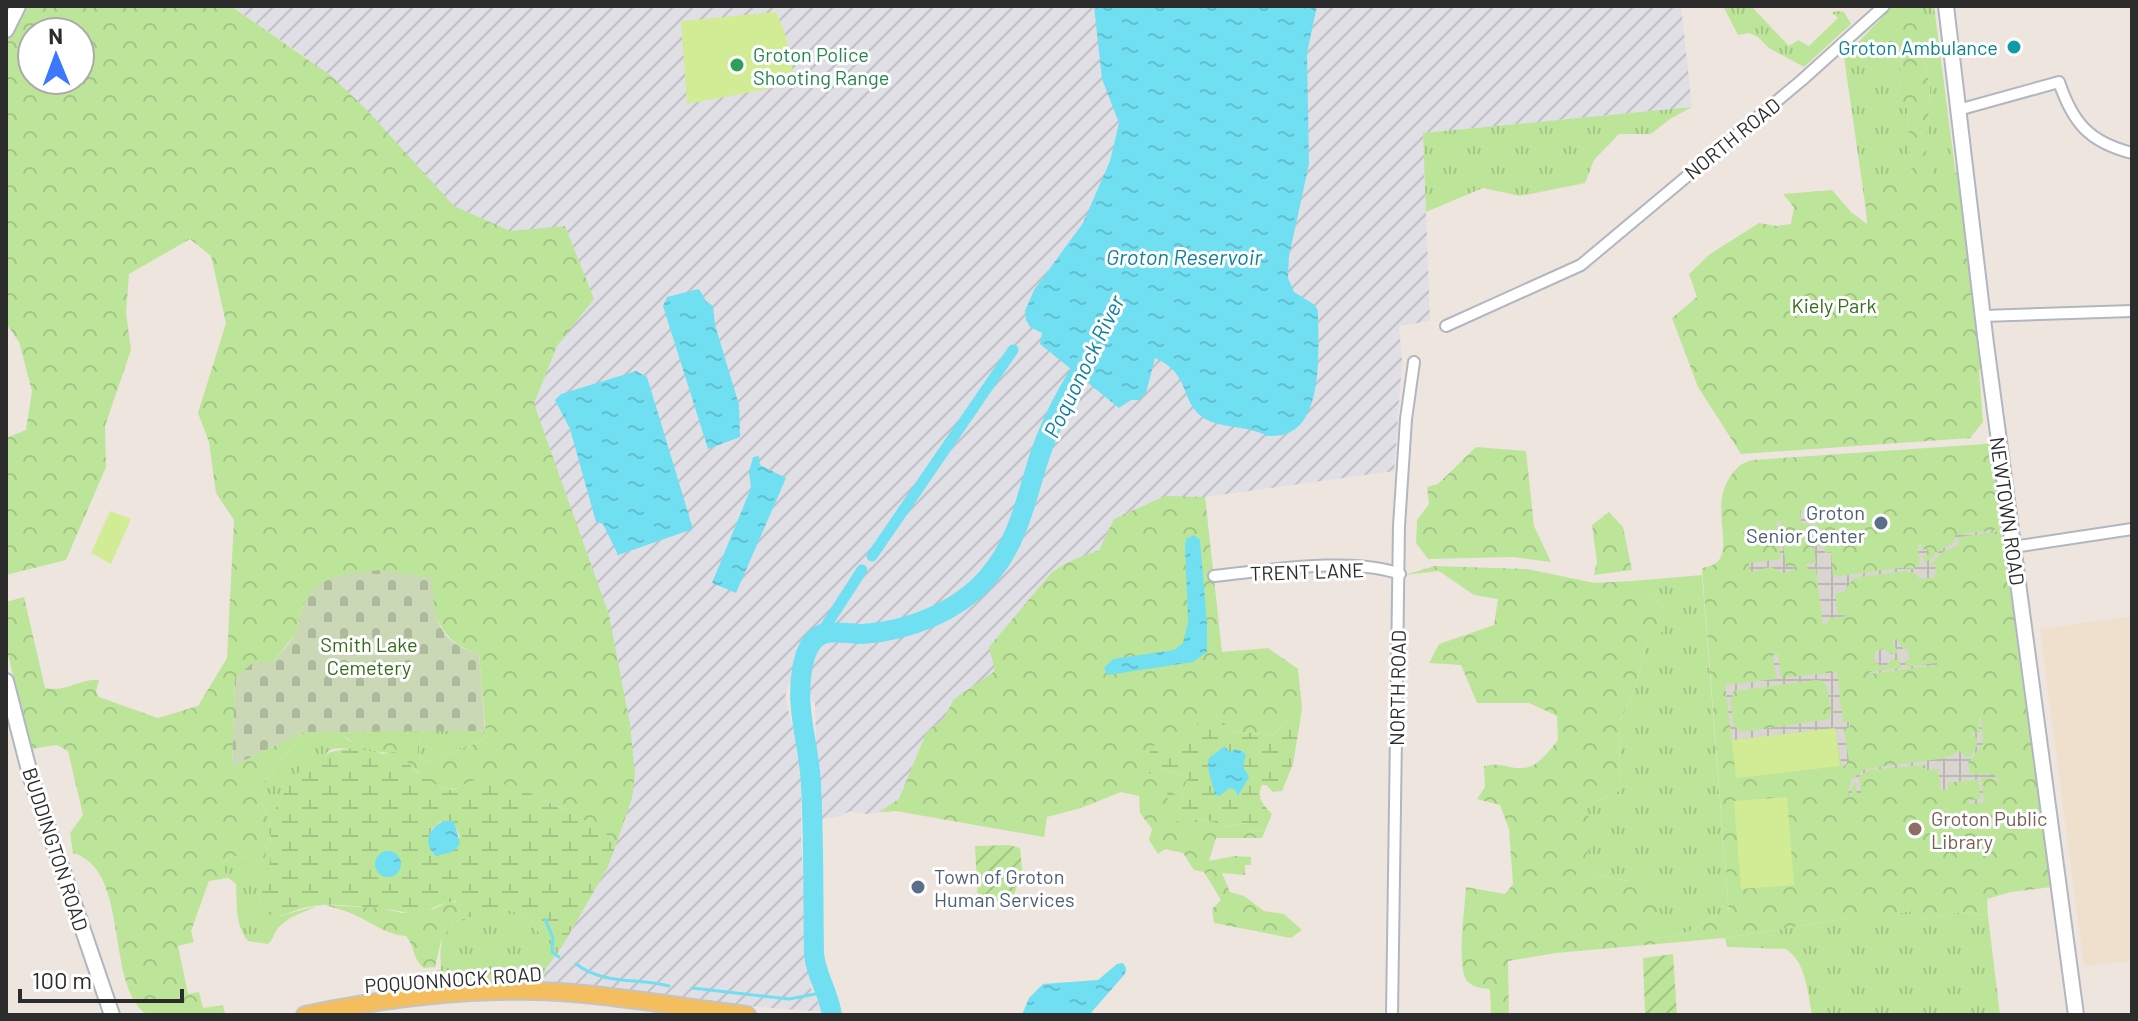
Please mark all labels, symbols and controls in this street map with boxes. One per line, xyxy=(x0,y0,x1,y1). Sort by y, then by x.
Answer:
north arrow xyxy=(16,16,96,96)
text: N xyxy=(48,22,63,48)
place label: Groton Ambulance xyxy=(1838,35,1998,59)
marker: Groton Ambulance xyxy=(2005,38,2023,56)
place label: Groton Police Shooting Range xyxy=(753,42,889,89)
marker: Groton Police Shooting Range xyxy=(728,56,746,74)
street label: NORTH ROAD xyxy=(1679,92,1785,184)
water label: Groton Reservoir xyxy=(1106,243,1263,269)
water label: Poquonock River xyxy=(1037,289,1129,441)
park label: Kiely Park xyxy=(1791,293,1877,317)
street label: NEWTOWN ROAD xyxy=(1986,435,2030,587)
place label: Groton Senior Center xyxy=(1746,500,1865,547)
marker: Groton Senior Center xyxy=(1872,514,1890,532)
street label: TRENT LANE xyxy=(1249,557,1365,585)
street label: NORTH ROAD xyxy=(1384,630,1410,746)
park label: Smith Lake Cemetery xyxy=(320,632,418,679)
street label: BUDDINGTON ROAD xyxy=(18,764,94,934)
place label: Groton Public Library xyxy=(1931,806,2047,853)
marker: Groton Public Library xyxy=(1906,820,1924,838)
place label: Town of Groton Human Services xyxy=(934,864,1075,911)
marker: Town of Groton Human Services xyxy=(909,878,927,896)
scale bar xyxy=(20,953,182,1003)
street label: POQUONNOCK ROAD xyxy=(364,961,542,997)
text: 100 m xyxy=(32,965,92,994)

